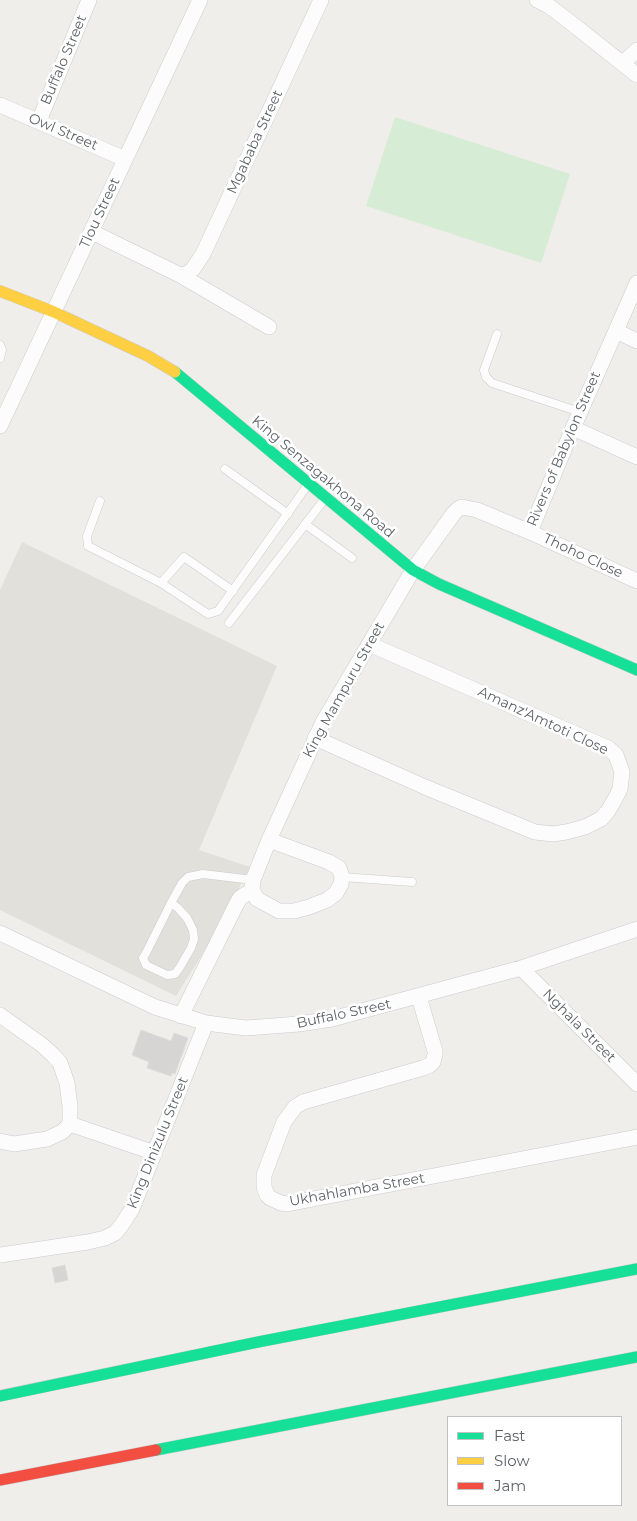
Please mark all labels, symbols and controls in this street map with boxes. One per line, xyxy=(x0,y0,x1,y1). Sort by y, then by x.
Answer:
street label: Buffalo Street xyxy=(37,12,91,108)
street label: Mgababa Street xyxy=(224,87,286,197)
street label: Owl Street xyxy=(26,110,100,154)
street label: Tlou Street xyxy=(76,175,124,251)
street label: Rivers of Babylon Street xyxy=(524,369,604,529)
street label: King Senzagakhona Road xyxy=(248,412,398,542)
street label: Thoho Close xyxy=(541,530,625,582)
street label: King Mampuru Street xyxy=(300,619,388,761)
street label: Amanz'Amtoti Close xyxy=(475,683,611,759)
street label: Nghala Street xyxy=(539,986,619,1066)
street label: Buffalo Street xyxy=(295,996,393,1032)
street label: King Dinizulu Street xyxy=(124,1075,192,1211)
street label: Ukhahlamba Street xyxy=(288,1170,426,1210)
legend xyxy=(447,1416,622,1506)
text: Fast xyxy=(494,1426,525,1445)
text: Slow xyxy=(494,1451,530,1470)
text: Jam xyxy=(494,1476,526,1495)

